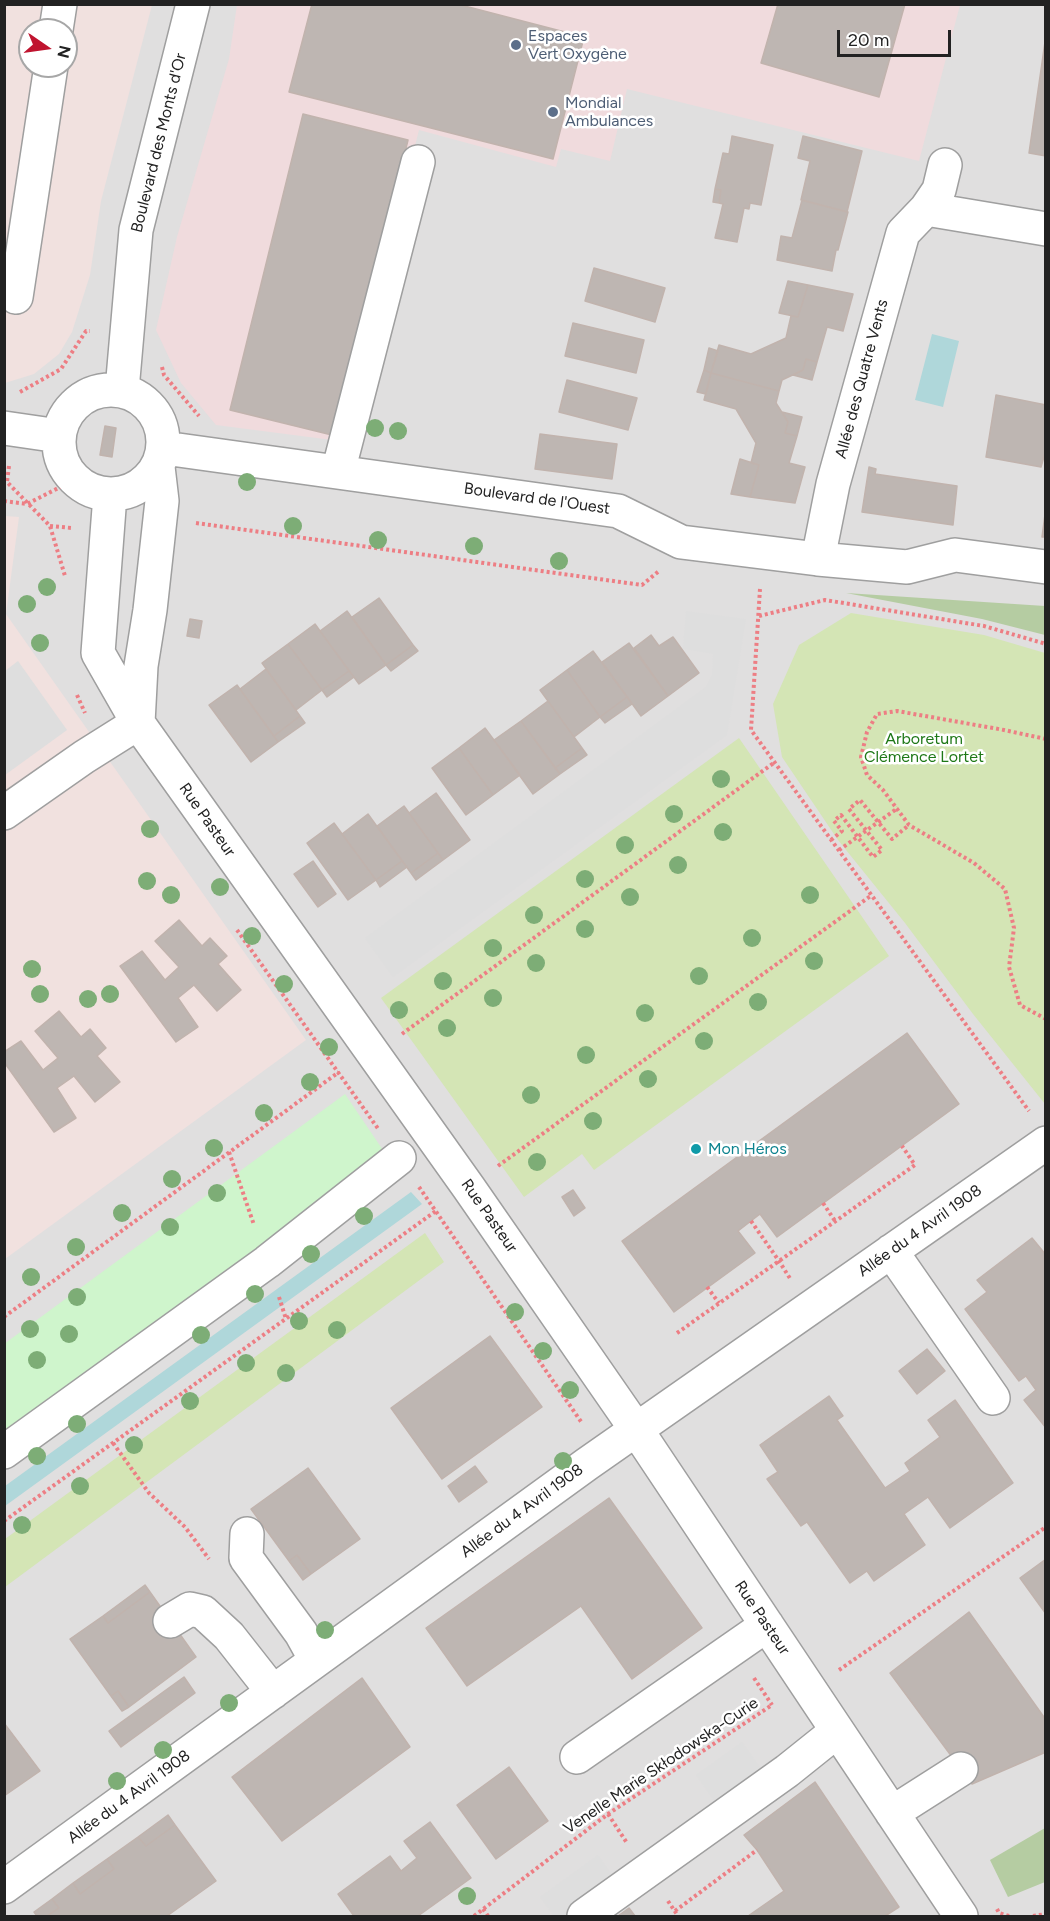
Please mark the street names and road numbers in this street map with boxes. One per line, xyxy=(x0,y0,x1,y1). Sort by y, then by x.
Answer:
street label: Boulevard des Monts d'Or xyxy=(127,51,191,235)
street label: Allée des Quatre Vents xyxy=(831,297,893,461)
street label: Boulevard de l'Ouest xyxy=(463,479,611,519)
street label: Rue Pasteur xyxy=(175,780,239,860)
street label: Rue Pasteur xyxy=(457,1176,521,1256)
street label: Allée du 4 Avril 1908 xyxy=(854,1181,986,1281)
street label: Allée du 4 Avril 1908 xyxy=(457,1460,587,1562)
street label: Rue Pasteur xyxy=(730,1577,794,1659)
street label: Venelle Marie Skłodowska-Curie xyxy=(560,1694,762,1838)
street label: Allée du 4 Avril 1908 xyxy=(64,1746,194,1848)

